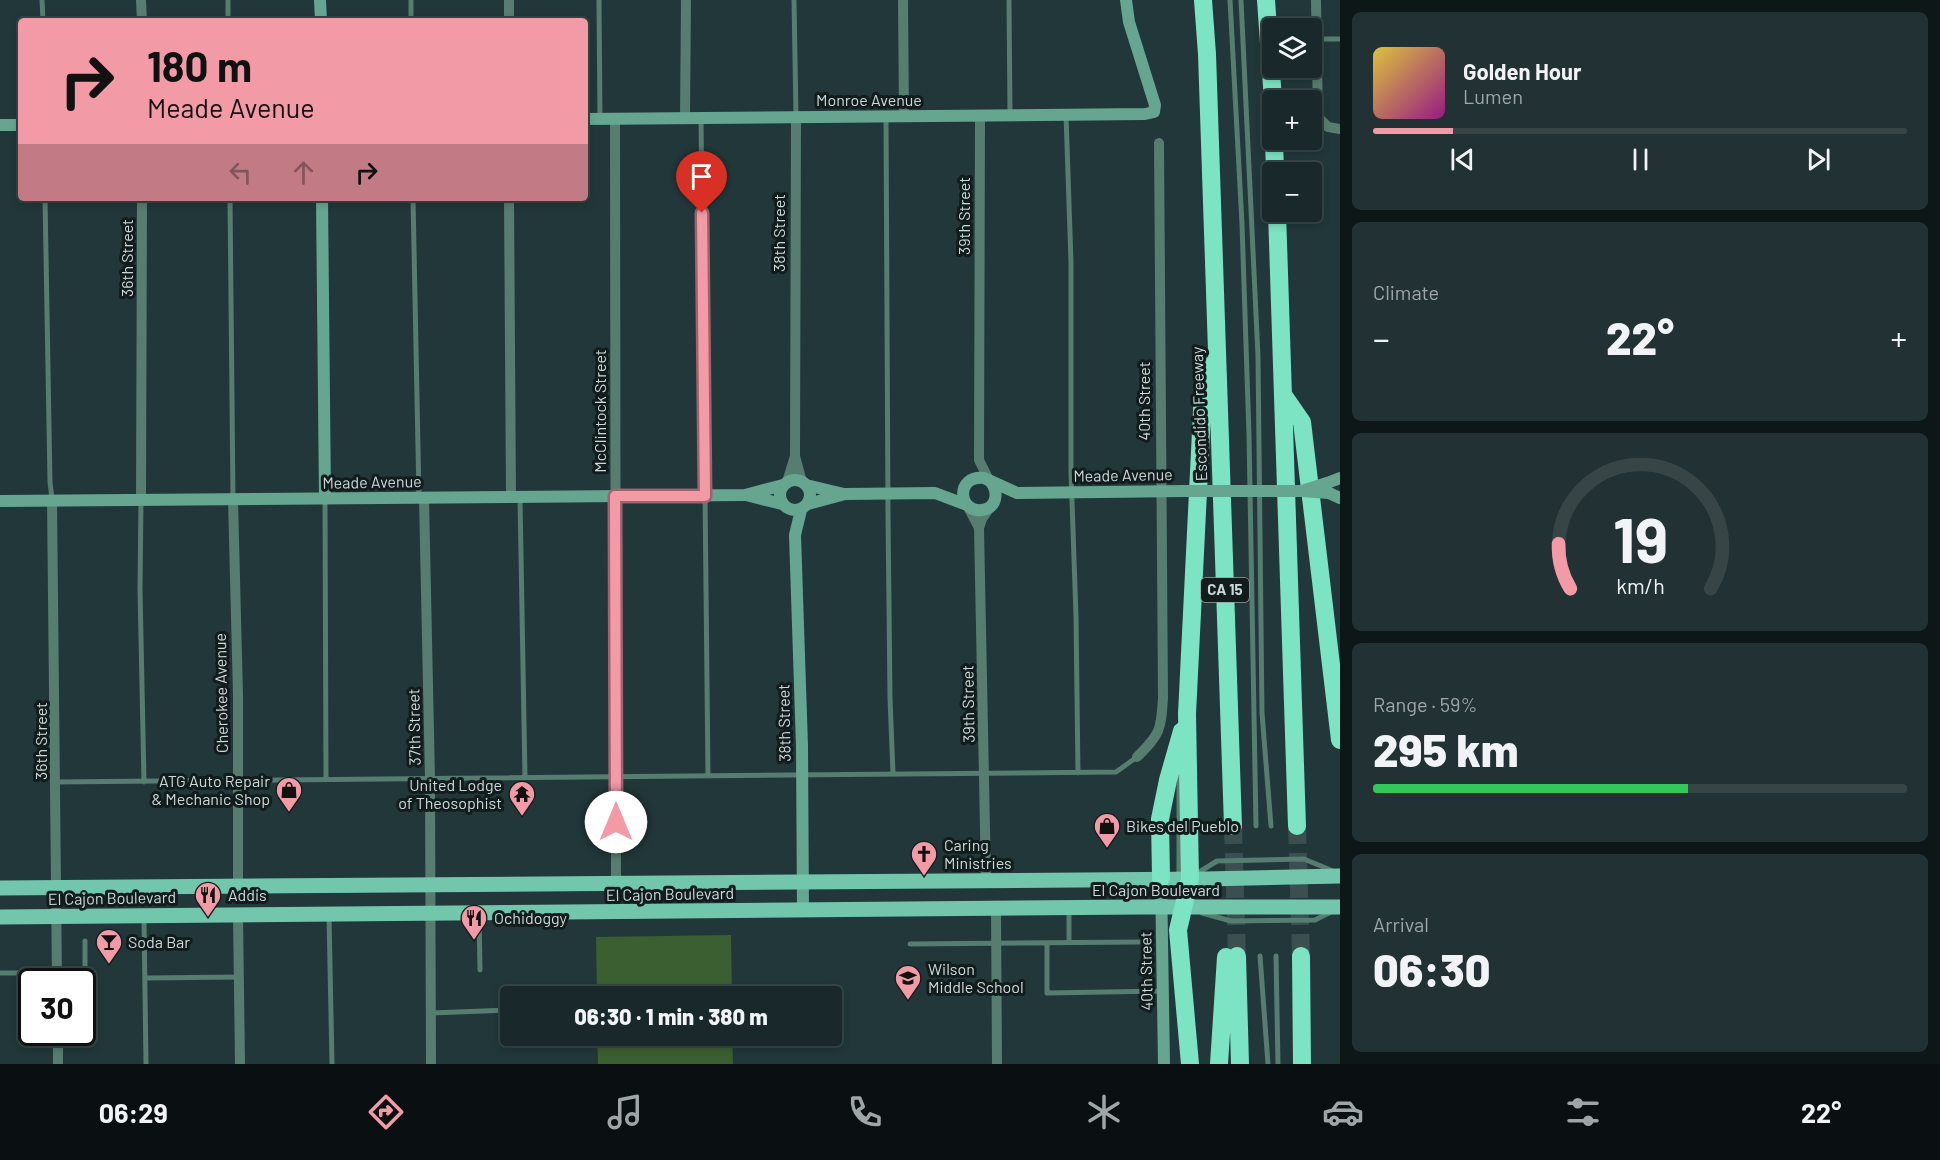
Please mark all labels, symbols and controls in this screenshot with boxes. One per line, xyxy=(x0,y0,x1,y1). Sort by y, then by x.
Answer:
map controls xyxy=(1262,18,1322,222)
button: layers xyxy=(1262,18,1322,78)
text: 180 m xyxy=(147,40,252,90)
icon: right xyxy=(48,42,126,120)
text: Golden Hour xyxy=(1463,58,1581,84)
text: Lumen xyxy=(1463,84,1523,108)
street label: Monroe Avenue xyxy=(816,90,922,109)
button: + xyxy=(1262,90,1322,150)
text: Meade Avenue xyxy=(147,91,315,123)
icon: previous xyxy=(1446,143,1479,176)
icon: pause xyxy=(1624,143,1657,176)
icon: next xyxy=(1802,143,1835,176)
pin xyxy=(676,151,727,213)
icon: left xyxy=(224,156,257,189)
icon: ahead xyxy=(287,156,320,189)
icon: right xyxy=(350,156,383,189)
icon: arrive xyxy=(685,160,718,193)
button: − xyxy=(1262,162,1322,222)
street label: 39th Street xyxy=(954,177,973,255)
street label: 38th Street xyxy=(769,194,788,272)
street label: 36th Street xyxy=(117,219,136,297)
text: Climate xyxy=(1373,280,1439,304)
text: 22° xyxy=(1606,310,1674,364)
text: − xyxy=(1373,318,1390,358)
text: + xyxy=(1890,318,1907,358)
street label: Escondido Freeway xyxy=(1187,346,1210,482)
street label: McClintock Street xyxy=(590,349,609,473)
street label: 40th Street xyxy=(1134,361,1153,441)
street label: Meade Avenue xyxy=(1073,464,1173,485)
street label: Meade Avenue xyxy=(322,471,422,492)
text: 19 xyxy=(1612,501,1668,575)
text: km/h xyxy=(1616,573,1664,598)
road number: CA 15 xyxy=(1201,578,1249,602)
street label: Cherokee Avenue xyxy=(210,633,231,753)
street label: 39th Street xyxy=(957,665,978,743)
street label: 38th Street xyxy=(773,684,794,762)
street label: 37th Street xyxy=(403,688,424,766)
text: Range · 59% xyxy=(1373,692,1477,716)
street label: 36th Street xyxy=(31,702,50,780)
text: 295 km xyxy=(1373,722,1519,776)
place label: ATG Auto Repair & Mechanic Shop xyxy=(152,771,270,808)
shop icon: ATG Auto Repair & Mechanic Shop xyxy=(274,775,304,813)
place label: United Lodge of Theosophist xyxy=(398,775,502,812)
temple icon: United Lodge of Theosophist xyxy=(507,779,537,817)
position arrow xyxy=(584,790,648,854)
shop icon: Bikes del Pueblo xyxy=(1092,811,1122,849)
place label: Bikes del Pueblo xyxy=(1126,816,1239,835)
place label: Caring Ministries xyxy=(944,835,1012,872)
church icon: Caring Ministries xyxy=(909,839,939,877)
restaurant icon: Addis xyxy=(193,880,223,918)
street label: El Cajon Boulevard xyxy=(1092,880,1220,899)
street label: El Cajon Boulevard xyxy=(606,883,734,904)
place label: Addis xyxy=(228,885,267,904)
street label: El Cajon Boulevard xyxy=(48,887,176,908)
restaurant icon: Ochidoggy xyxy=(459,903,489,941)
place label: Ochidoggy xyxy=(494,908,568,927)
text: Arrival xyxy=(1373,912,1429,936)
bar icon: Soda Bar xyxy=(94,927,124,965)
street label: 40th Street xyxy=(1135,931,1156,1011)
place label: Soda Bar xyxy=(128,932,190,951)
text: 06:30 xyxy=(1373,942,1490,996)
place label: Wilson Middle School xyxy=(928,959,1024,996)
school or university icon: Wilson Middle School xyxy=(893,963,923,1001)
speed limit sign: 30 xyxy=(18,968,96,1046)
text: 06:30 · 1 min · 380 m xyxy=(574,1003,768,1029)
icon: directions xyxy=(365,1091,407,1133)
icon: music xyxy=(604,1091,646,1133)
icon: phone xyxy=(844,1091,886,1133)
icon: climate xyxy=(1083,1091,1125,1133)
icon: car xyxy=(1322,1091,1364,1133)
icon: filters xyxy=(1562,1091,1604,1133)
text: 06:29 xyxy=(99,1096,168,1128)
text: 22° xyxy=(1801,1096,1841,1128)

